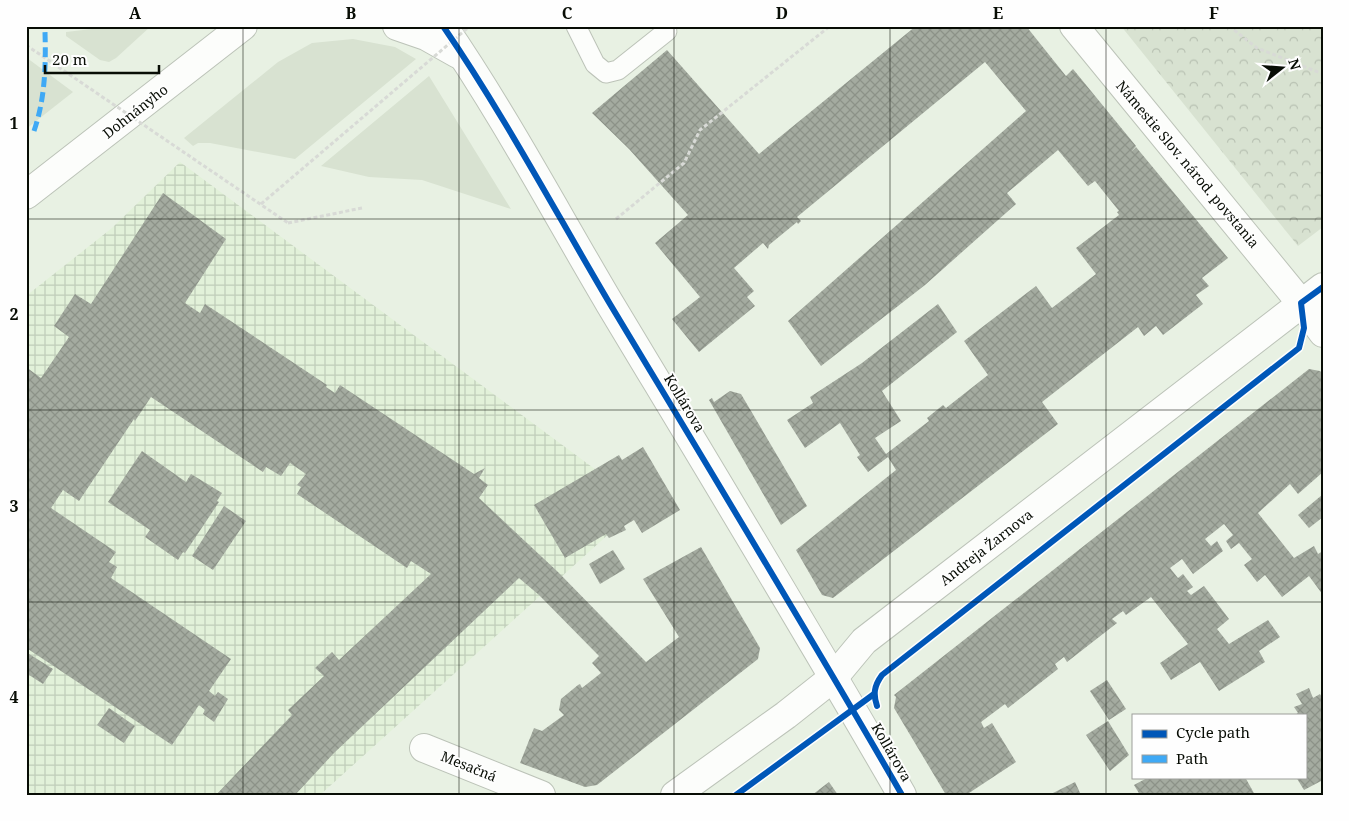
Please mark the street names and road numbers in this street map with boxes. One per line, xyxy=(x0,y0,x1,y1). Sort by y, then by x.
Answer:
street label: Námestie Slov. národ. povstania xyxy=(1112,76,1264,252)
street label: Dohnányho xyxy=(99,80,171,142)
street label: Kollárova xyxy=(660,370,710,436)
street label: Andreja Žarnova xyxy=(936,505,1037,589)
street label: Kollárova xyxy=(868,719,916,785)
street label: Mesačná xyxy=(438,746,500,786)

